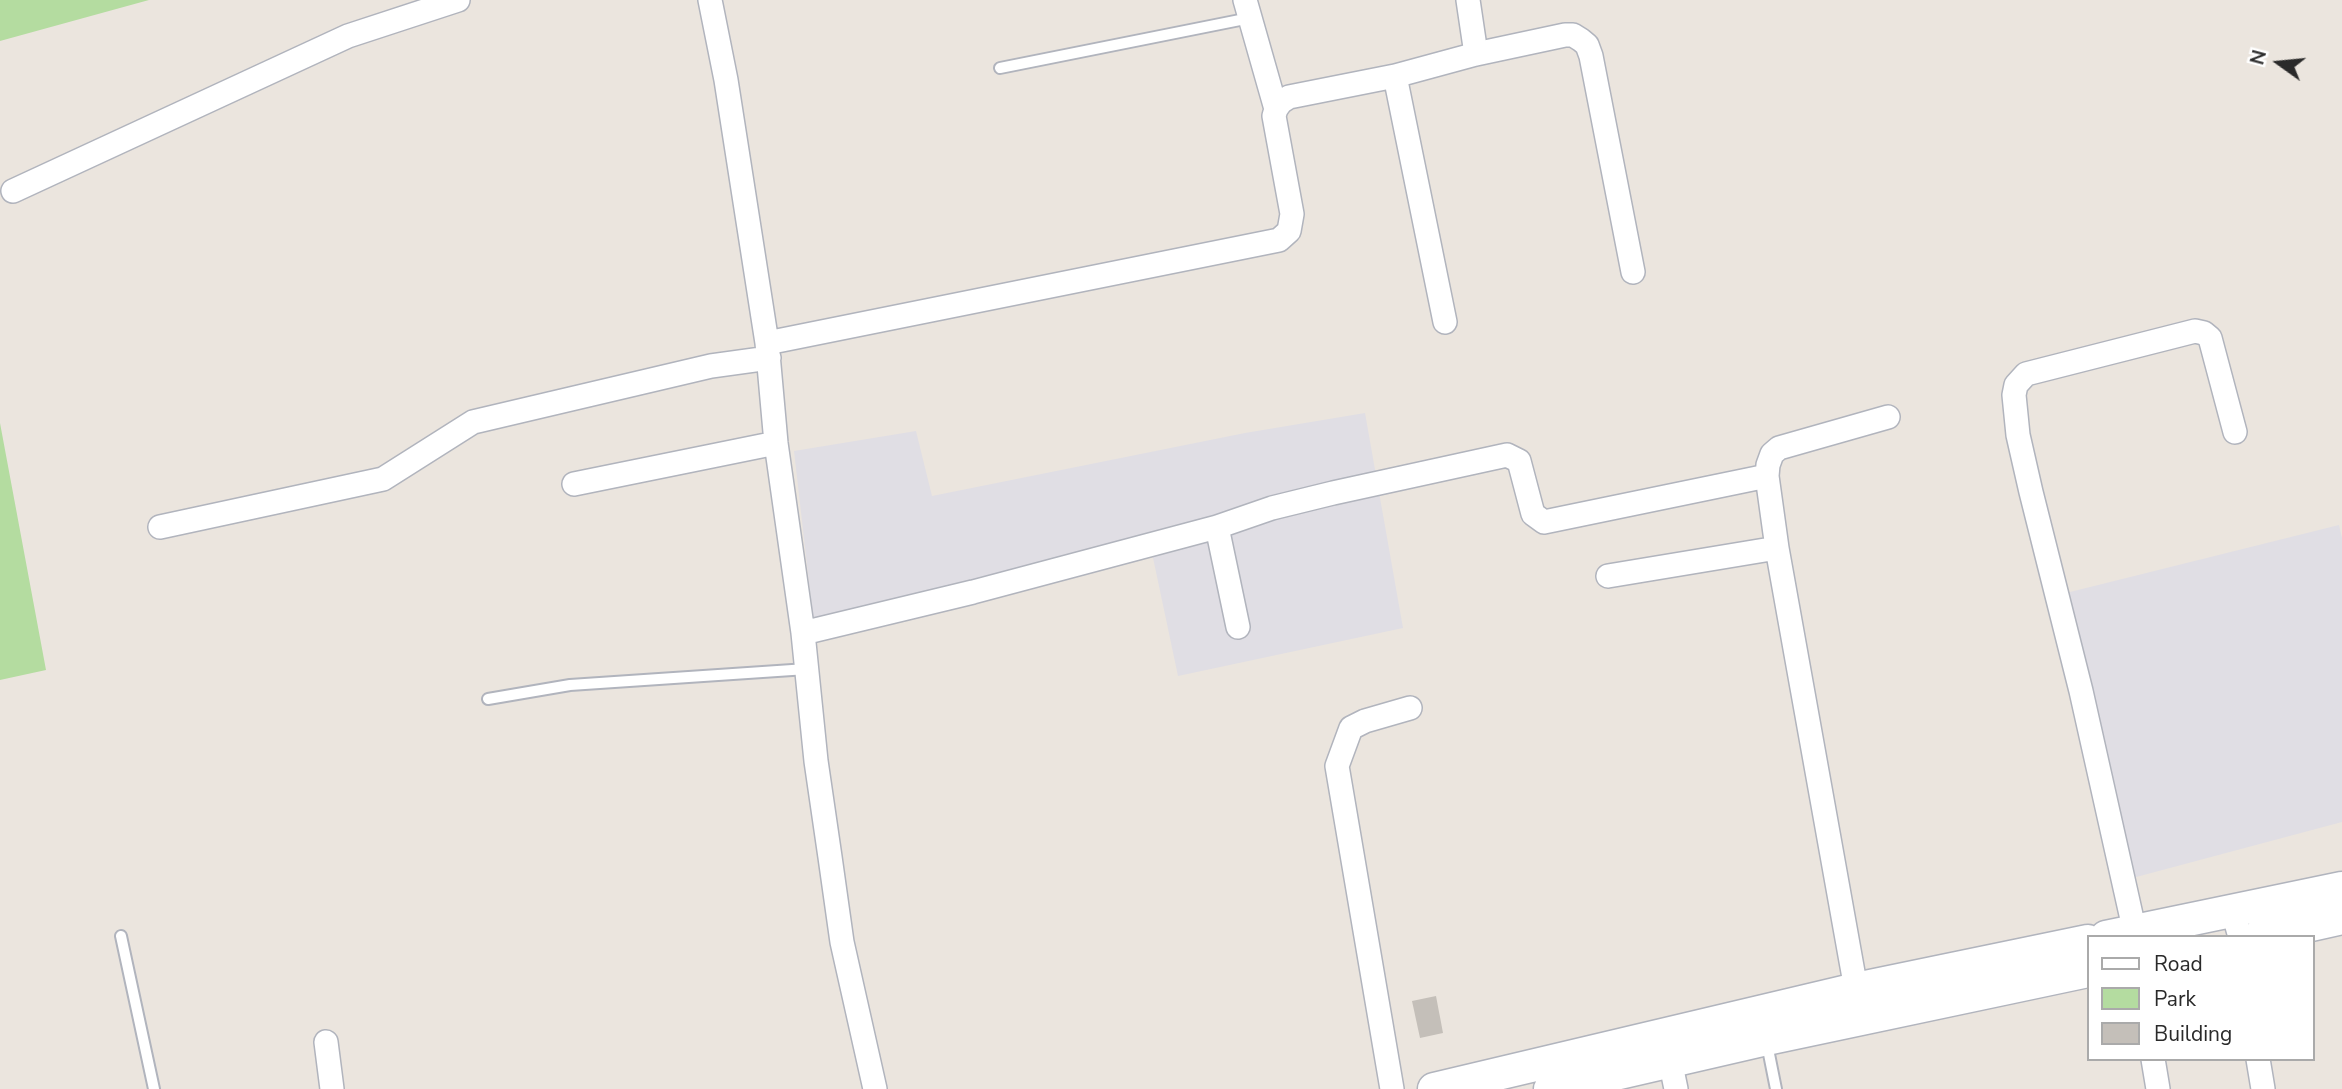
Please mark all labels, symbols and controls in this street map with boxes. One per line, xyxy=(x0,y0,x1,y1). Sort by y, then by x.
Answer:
north arrow xyxy=(2244,28,2314,98)
text: N xyxy=(2244,47,2273,68)
legend xyxy=(2086,935,2314,1061)
text: Road xyxy=(2154,950,2203,978)
text: Park xyxy=(2154,985,2196,1013)
text: Building xyxy=(2154,1020,2232,1048)

